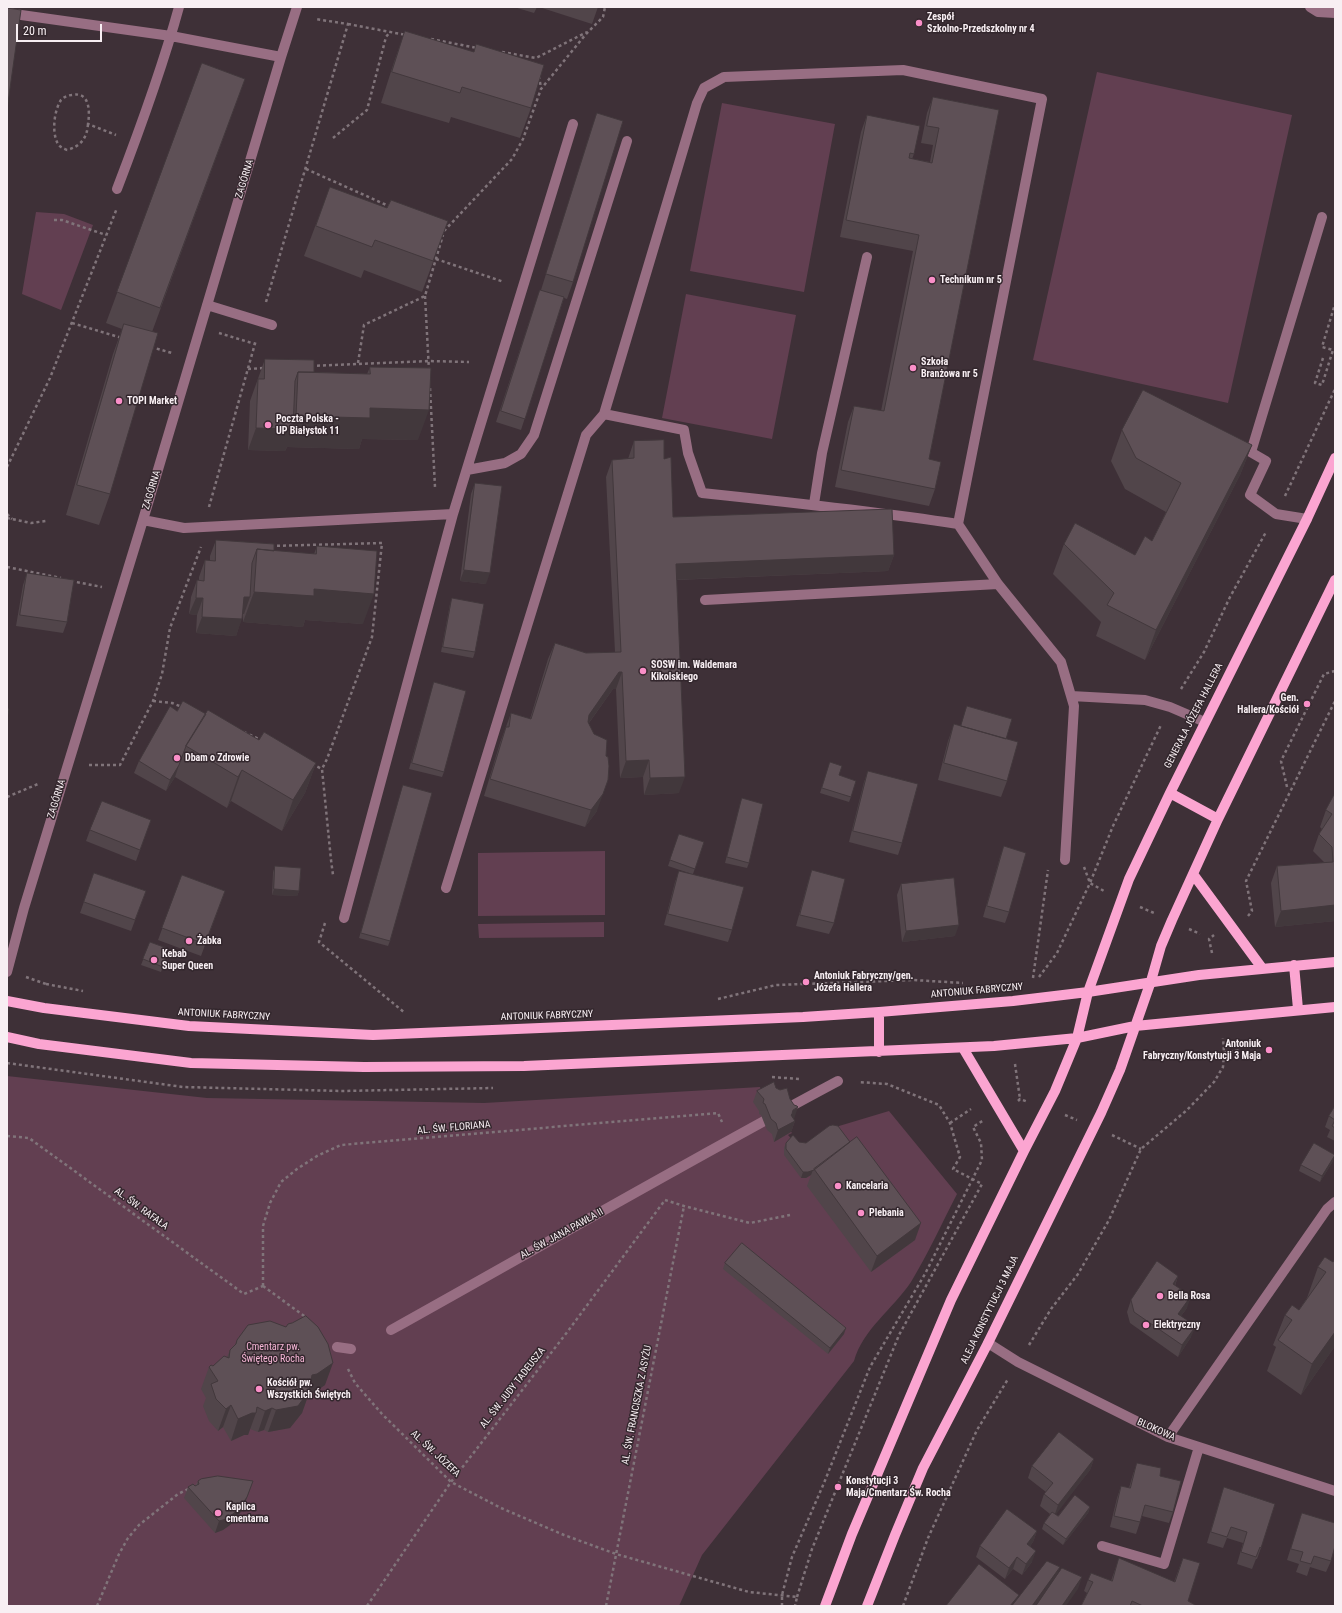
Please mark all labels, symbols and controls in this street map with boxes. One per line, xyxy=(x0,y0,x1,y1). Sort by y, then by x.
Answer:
place label: Zespół Szkolno-Przedszkolny nr 4 xyxy=(927,11,1034,34)
scale bar xyxy=(18,16,104,42)
marker: Zespół Szkolno-Przedszkolny nr 4 xyxy=(914,18,924,28)
text: 20 m xyxy=(23,24,47,38)
street label: ZAGÓRNA xyxy=(233,158,257,200)
place label: Technikum nr 5 xyxy=(940,274,1002,286)
marker: Technikum nr 5 xyxy=(927,275,937,285)
place label: Szkoła Branżowa nr 5 xyxy=(921,356,978,380)
marker: Szkoła Branżowa nr 5 xyxy=(908,363,918,373)
place label: TOPI Market xyxy=(127,395,177,407)
marker: TOPI Market xyxy=(114,396,124,406)
place label: Poczta Polska - UP Białystok 11 xyxy=(276,413,339,436)
marker: Poczta Polska - UP Białystok 11 xyxy=(263,420,273,430)
street label: ZAGÓRNA xyxy=(140,469,164,511)
place label: SOSW im. Waldemara Kikolskiego xyxy=(651,659,737,682)
street label: GENERAŁA JÓZEFA HALLERA xyxy=(1162,661,1226,771)
marker: SOSW im. Waldemara Kikolskiego xyxy=(638,666,648,676)
place label: Gen. Hallera/Kościół xyxy=(1237,692,1299,716)
marker: Gen. Hallera/Kościół xyxy=(1302,699,1312,709)
place label: Dbam o Zdrowie xyxy=(185,752,249,764)
marker: Dbam o Zdrowie xyxy=(172,753,182,763)
street label: ZAGÓRNA xyxy=(45,778,69,820)
place label: Żabka xyxy=(197,935,221,947)
marker: Żabka xyxy=(184,936,194,946)
place label: Kebab Super Queen xyxy=(162,948,213,972)
marker: Kebab Super Queen xyxy=(149,955,159,965)
place label: Antoniuk Fabryczny/gen. Józefa Hallera xyxy=(814,970,914,994)
marker: Antoniuk Fabryczny/gen. Józefa Hallera xyxy=(801,977,811,987)
street label: ANTONIUK FABRYCZNY xyxy=(930,981,1024,1001)
street label: ANTONIUK FABRYCZNY xyxy=(177,1007,271,1023)
street label: ANTONIUK FABRYCZNY xyxy=(501,1008,593,1024)
place label: Antoniuk Fabryczny/Konstytucji 3 Maja xyxy=(1143,1038,1261,1062)
marker: Antoniuk Fabryczny/Konstytucji 3 Maja xyxy=(1264,1045,1274,1055)
street label: AL. ŚW. FLORIANA xyxy=(417,1119,491,1137)
place label: Kancelaria xyxy=(846,1180,888,1192)
marker: Kancelaria xyxy=(833,1181,843,1191)
street label: AL. ŚW. RAFAŁA xyxy=(112,1185,170,1233)
street label: AL. ŚW. JANA PAWŁA II xyxy=(518,1206,606,1262)
place label: Plebania xyxy=(869,1207,904,1219)
marker: Plebania xyxy=(856,1208,866,1218)
street label: ALEJA KONSTYTUCJI 3 MAJA xyxy=(959,1254,1021,1366)
place label: Bella Rosa xyxy=(1168,1290,1210,1302)
marker: Bella Rosa xyxy=(1155,1291,1165,1301)
place label: Elektryczny xyxy=(1154,1319,1200,1331)
marker: Elektryczny xyxy=(1141,1320,1151,1330)
park label: Cmentarz pw. Świętego Rocha xyxy=(241,1341,305,1364)
street label: AL. ŚW. FRANCISZKA Z ASYŻU xyxy=(620,1344,654,1466)
street label: AL. ŚW. JUDY TADEUSZA xyxy=(478,1345,548,1431)
place label: Kościół pw. Wszystkich Świętych xyxy=(267,1377,351,1400)
marker: Kościół pw. Wszystkich Świętych xyxy=(254,1384,264,1394)
street label: BLOKOWA xyxy=(1135,1416,1177,1444)
street label: AL. ŚW. JÓZEFA xyxy=(408,1428,462,1480)
place label: Konstytucji 3 Maja/Cmentarz Św. Rocha xyxy=(846,1475,951,1498)
marker: Konstytucji 3 Maja/Cmentarz Św. Rocha xyxy=(833,1482,843,1492)
place label: Kaplica cmentarna xyxy=(226,1501,268,1524)
marker: Kaplica cmentarna xyxy=(213,1508,223,1518)

